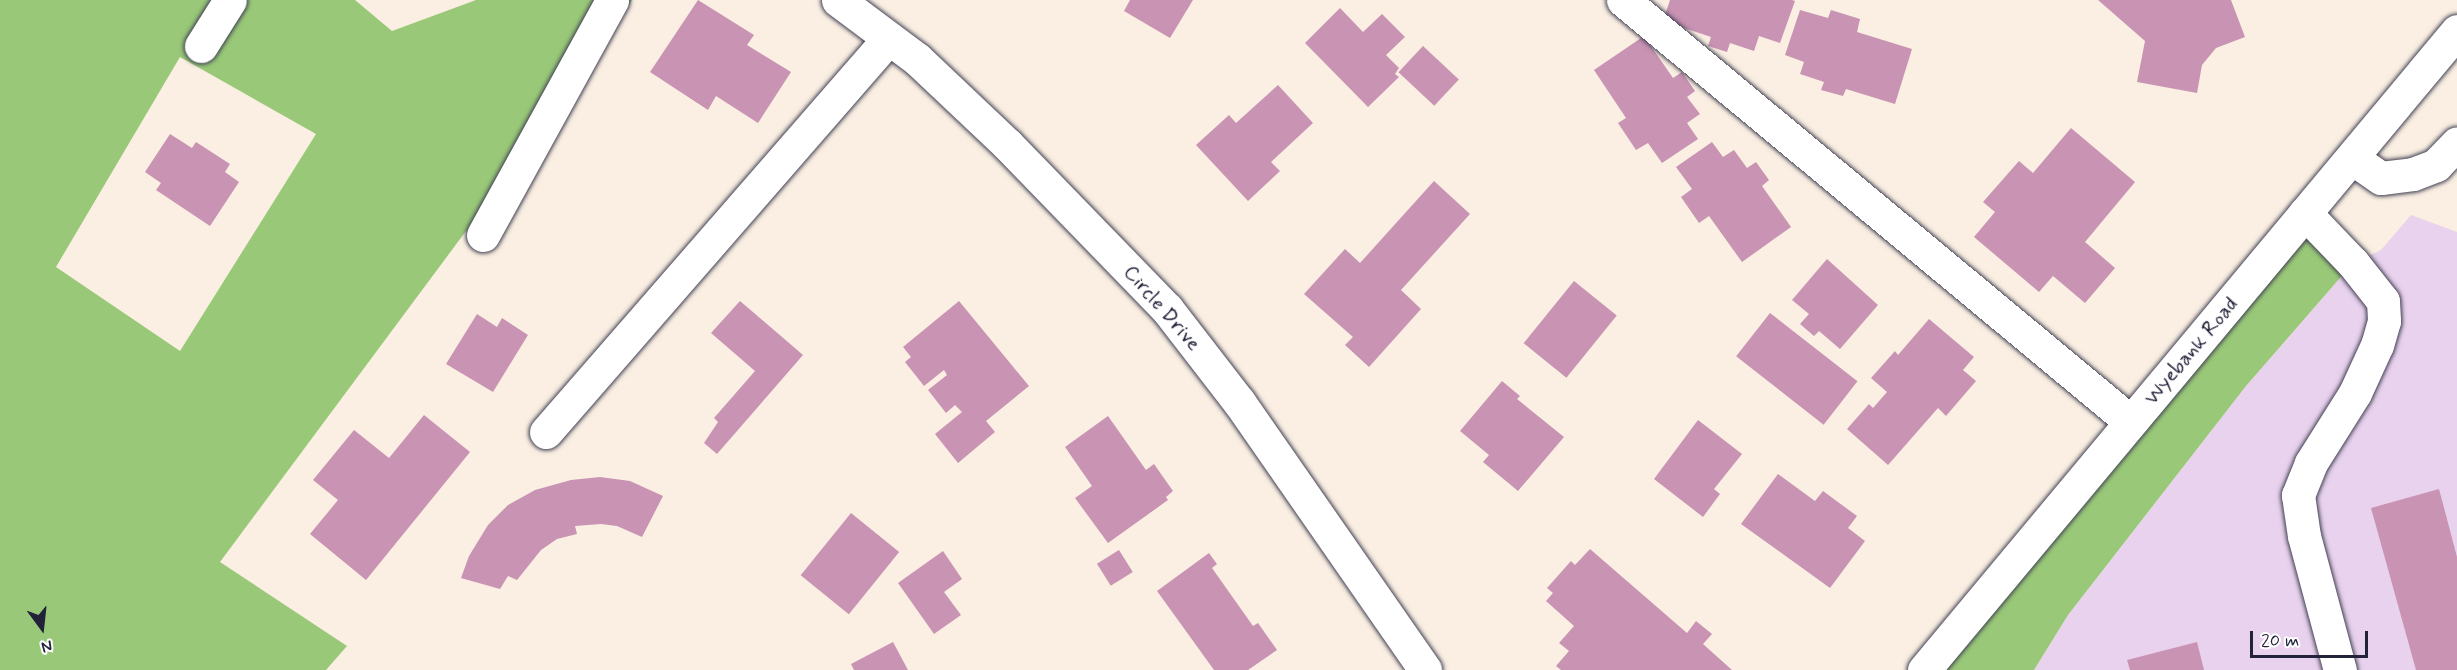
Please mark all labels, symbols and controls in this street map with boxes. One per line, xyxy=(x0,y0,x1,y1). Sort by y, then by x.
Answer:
street label: Circle Drive xyxy=(1118,261,1206,355)
street label: Wyebank Road xyxy=(2139,292,2243,410)
north arrow xyxy=(12,598,72,658)
scale bar xyxy=(2253,619,2372,657)
text: 20 m xyxy=(2261,629,2299,653)
text: N xyxy=(39,634,55,657)

